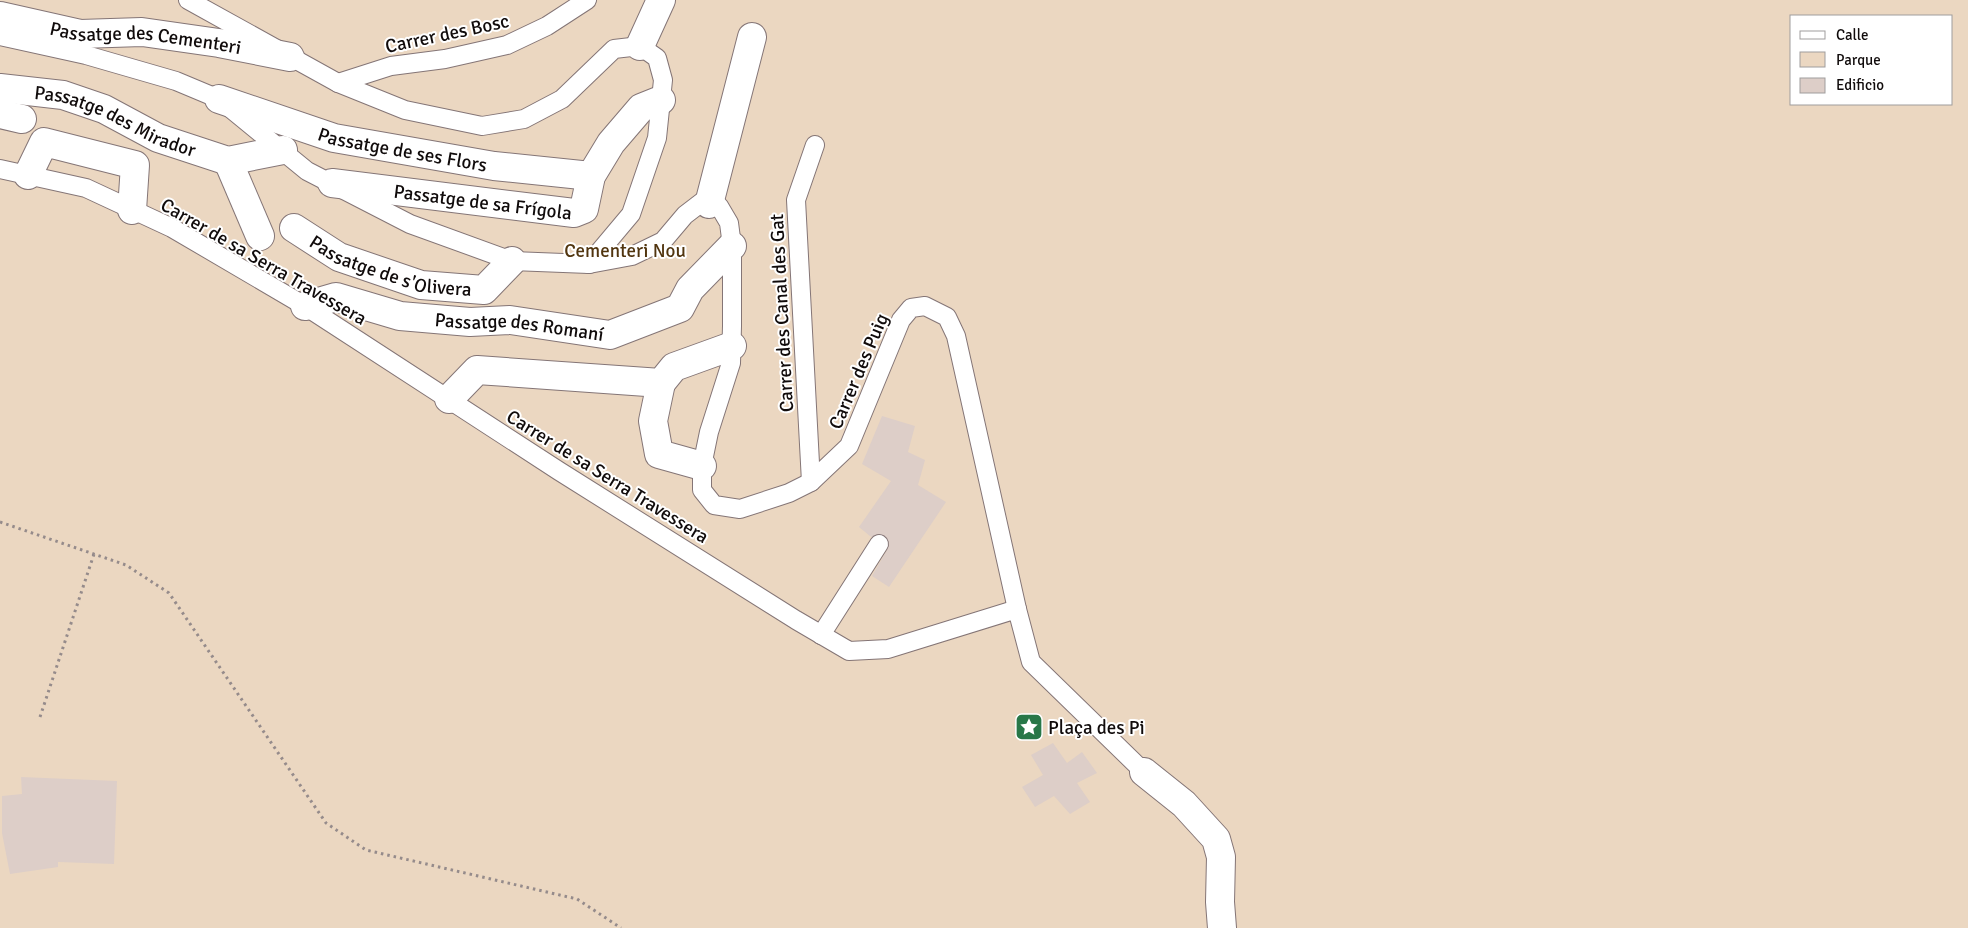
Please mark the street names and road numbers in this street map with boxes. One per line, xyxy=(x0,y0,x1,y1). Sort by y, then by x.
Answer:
street label: Carrer des Bosc xyxy=(383,9,511,59)
street label: Passatge des Cementeri xyxy=(47,17,243,60)
street label: Passatge des Mirador xyxy=(33,81,199,163)
street label: Passatge de ses Flors xyxy=(315,122,489,178)
street label: Passatge de sa Frígola xyxy=(392,180,573,226)
street label: Carrer de sa Serra Travessera xyxy=(156,193,371,331)
street label: Carrer des Canal des Gat xyxy=(765,213,799,413)
street label: Passatge de s'Olivera xyxy=(305,230,472,302)
street label: Passatge des Romaní xyxy=(434,308,606,347)
street label: Carrer des Puig xyxy=(824,310,894,433)
street label: Carrer de sa Serra Travessera xyxy=(502,405,713,549)

